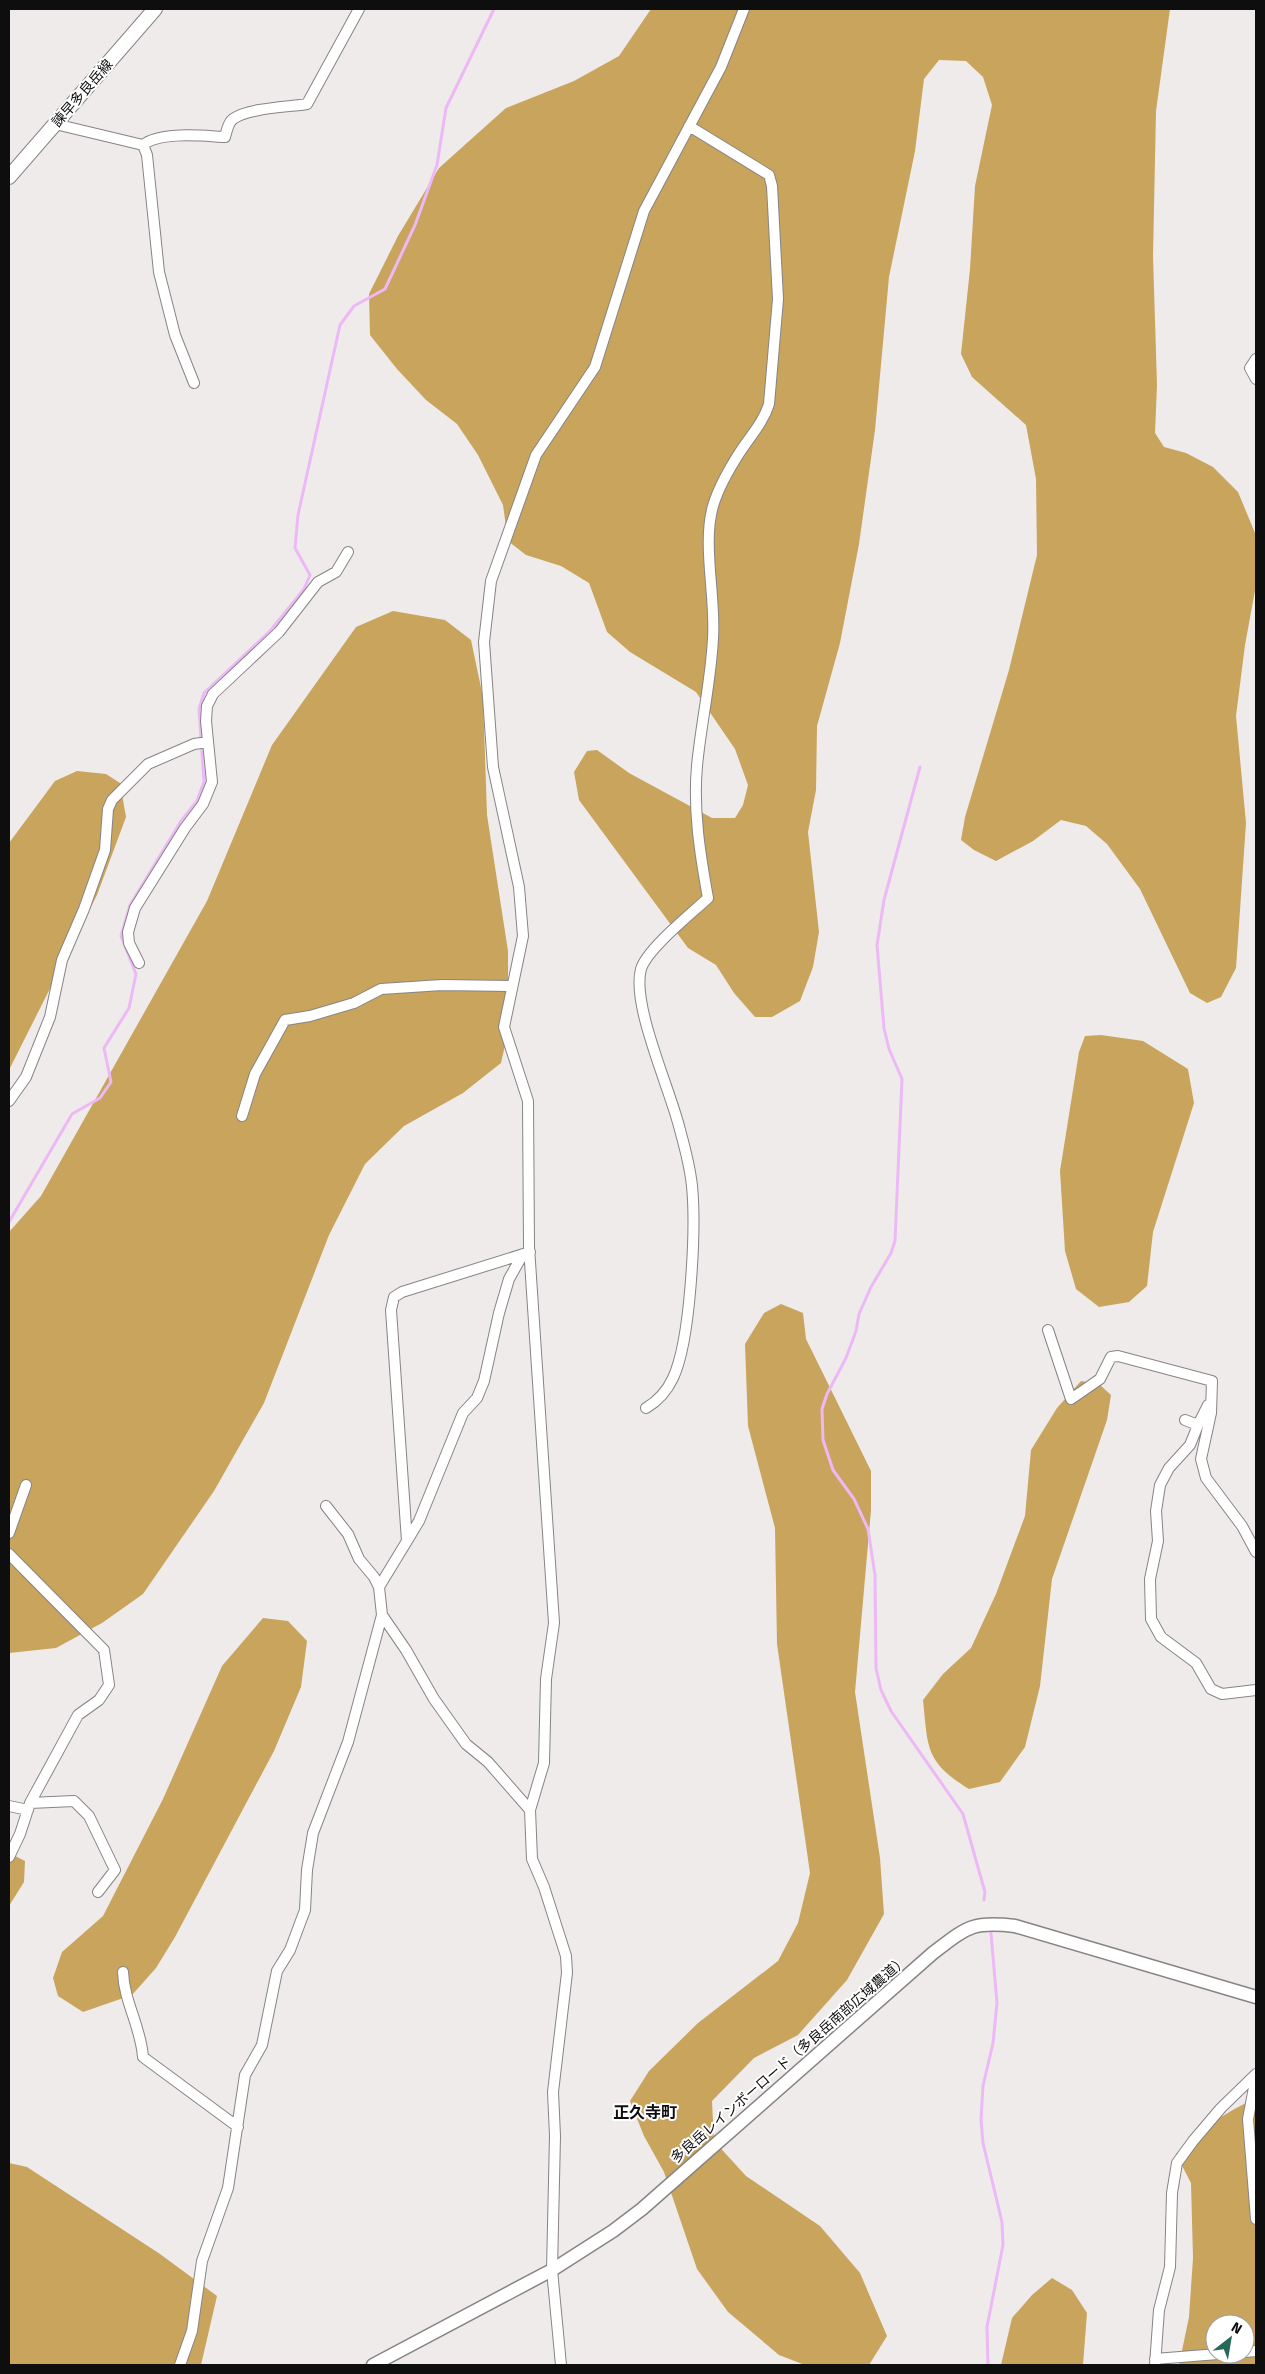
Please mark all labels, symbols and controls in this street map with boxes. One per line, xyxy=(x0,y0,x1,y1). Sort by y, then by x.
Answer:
street label: 諫早多良岳線 xyxy=(48,56,116,131)
street label: 多良岳レインボーロード（多良岳南部広域農道） xyxy=(668,1952,911,2167)
district label: 正久寺町 xyxy=(613,2103,677,2122)
north arrow xyxy=(1205,2314,1255,2364)
text: N xyxy=(1228,2319,1245,2338)

